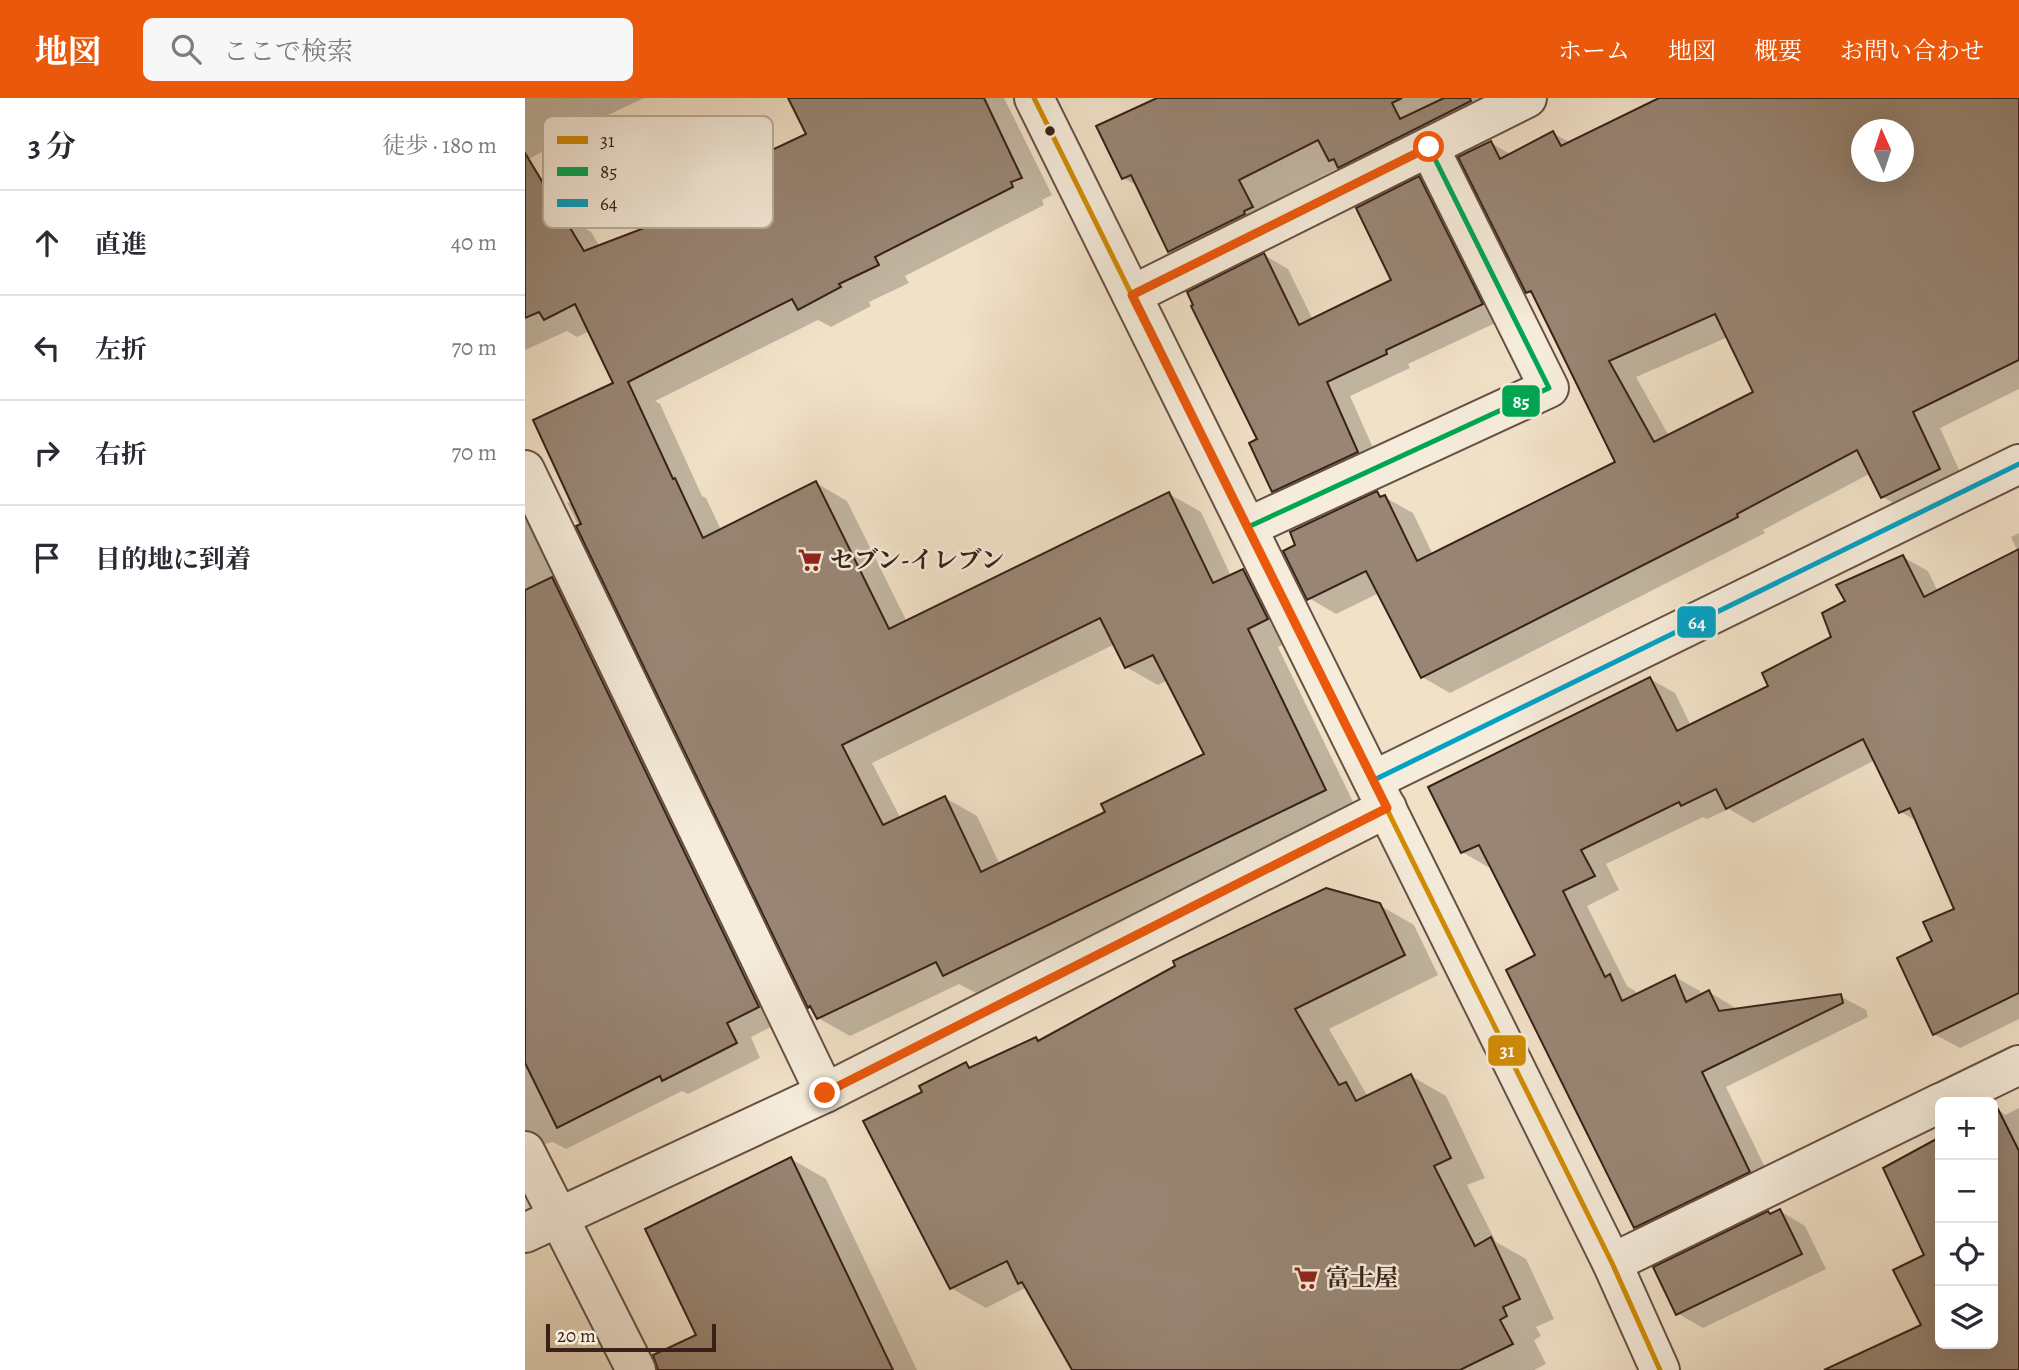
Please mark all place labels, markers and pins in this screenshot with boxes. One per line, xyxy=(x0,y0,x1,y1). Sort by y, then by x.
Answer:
unlabelled marker xyxy=(1043,124,1057,138)
place label: セブン-イレブン xyxy=(830,544,1005,576)
supermarket icon: セブン-イレブン xyxy=(796,546,824,574)
place label: 富士屋 xyxy=(1326,1262,1398,1294)
supermarket icon: 富士屋 xyxy=(1292,1264,1320,1292)

